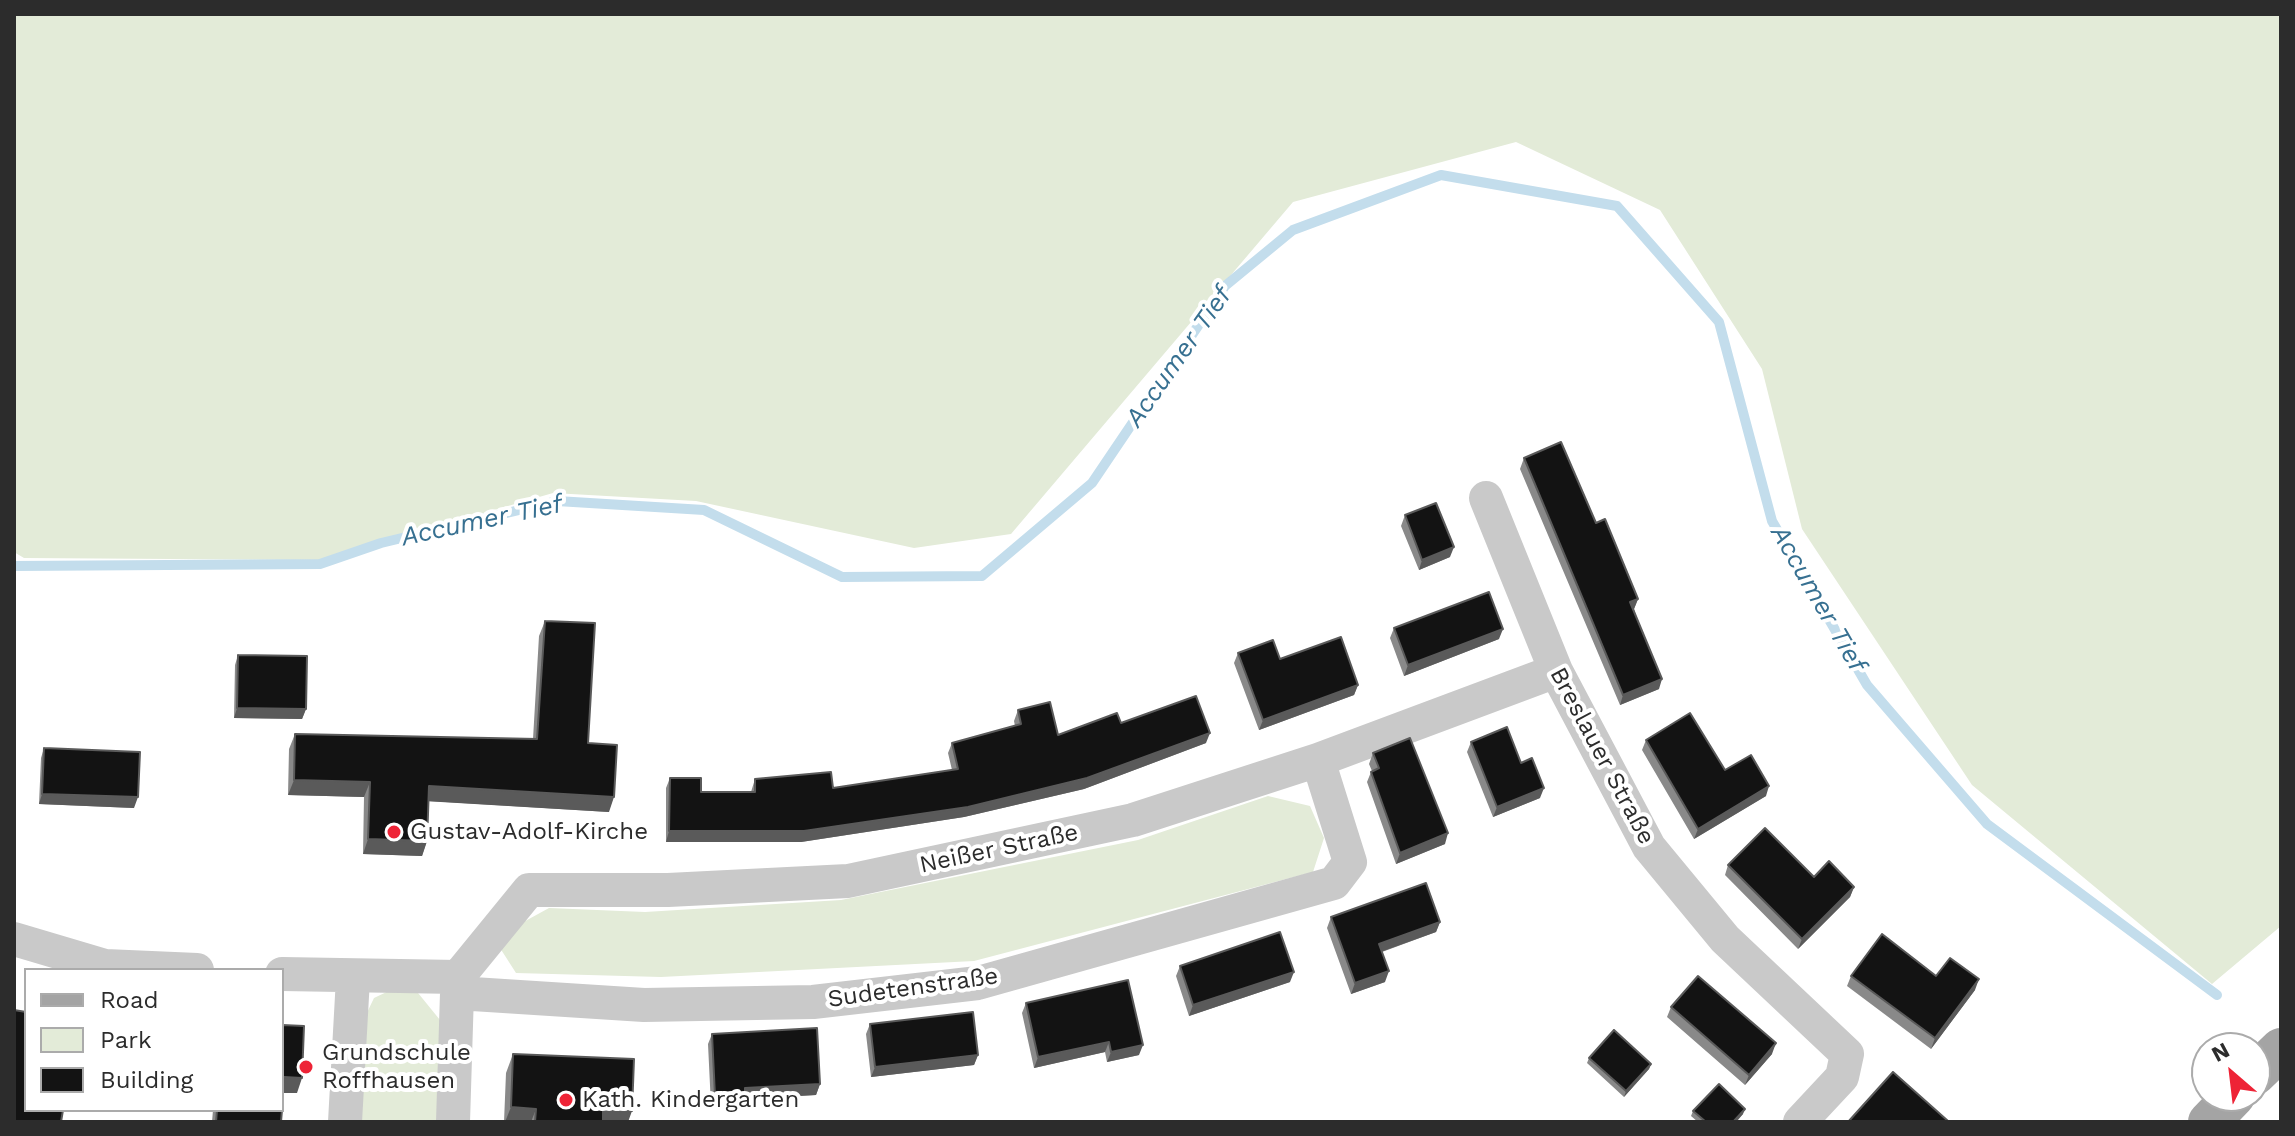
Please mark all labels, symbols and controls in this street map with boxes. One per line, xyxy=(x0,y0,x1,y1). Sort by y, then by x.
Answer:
water label: Accumer Tief xyxy=(1119,281,1239,433)
water label: Accumer Tief xyxy=(399,489,565,553)
water label: Accumer Tief xyxy=(1764,520,1872,678)
street label: Breslauer Straße xyxy=(1543,663,1661,849)
place label: Gustav-Adolf-Kirche xyxy=(410,818,648,846)
street label: Neißer Straße xyxy=(917,818,1081,880)
marker: Gustav-Adolf-Kirche xyxy=(385,823,403,841)
street label: Sudetenstraße xyxy=(826,962,1000,1014)
legend xyxy=(24,968,284,1112)
text: Road xyxy=(100,986,159,1014)
text: Park xyxy=(100,1026,152,1054)
north arrow xyxy=(2191,1032,2271,1112)
text: N xyxy=(2207,1037,2234,1067)
place label: Grundschule Roffhausen xyxy=(322,1039,471,1095)
marker: Grundschule Roffhausen xyxy=(297,1058,315,1076)
text: Building xyxy=(100,1066,193,1094)
place label: Kath. Kindergarten xyxy=(582,1086,799,1114)
marker: Kath. Kindergarten xyxy=(557,1091,575,1109)

